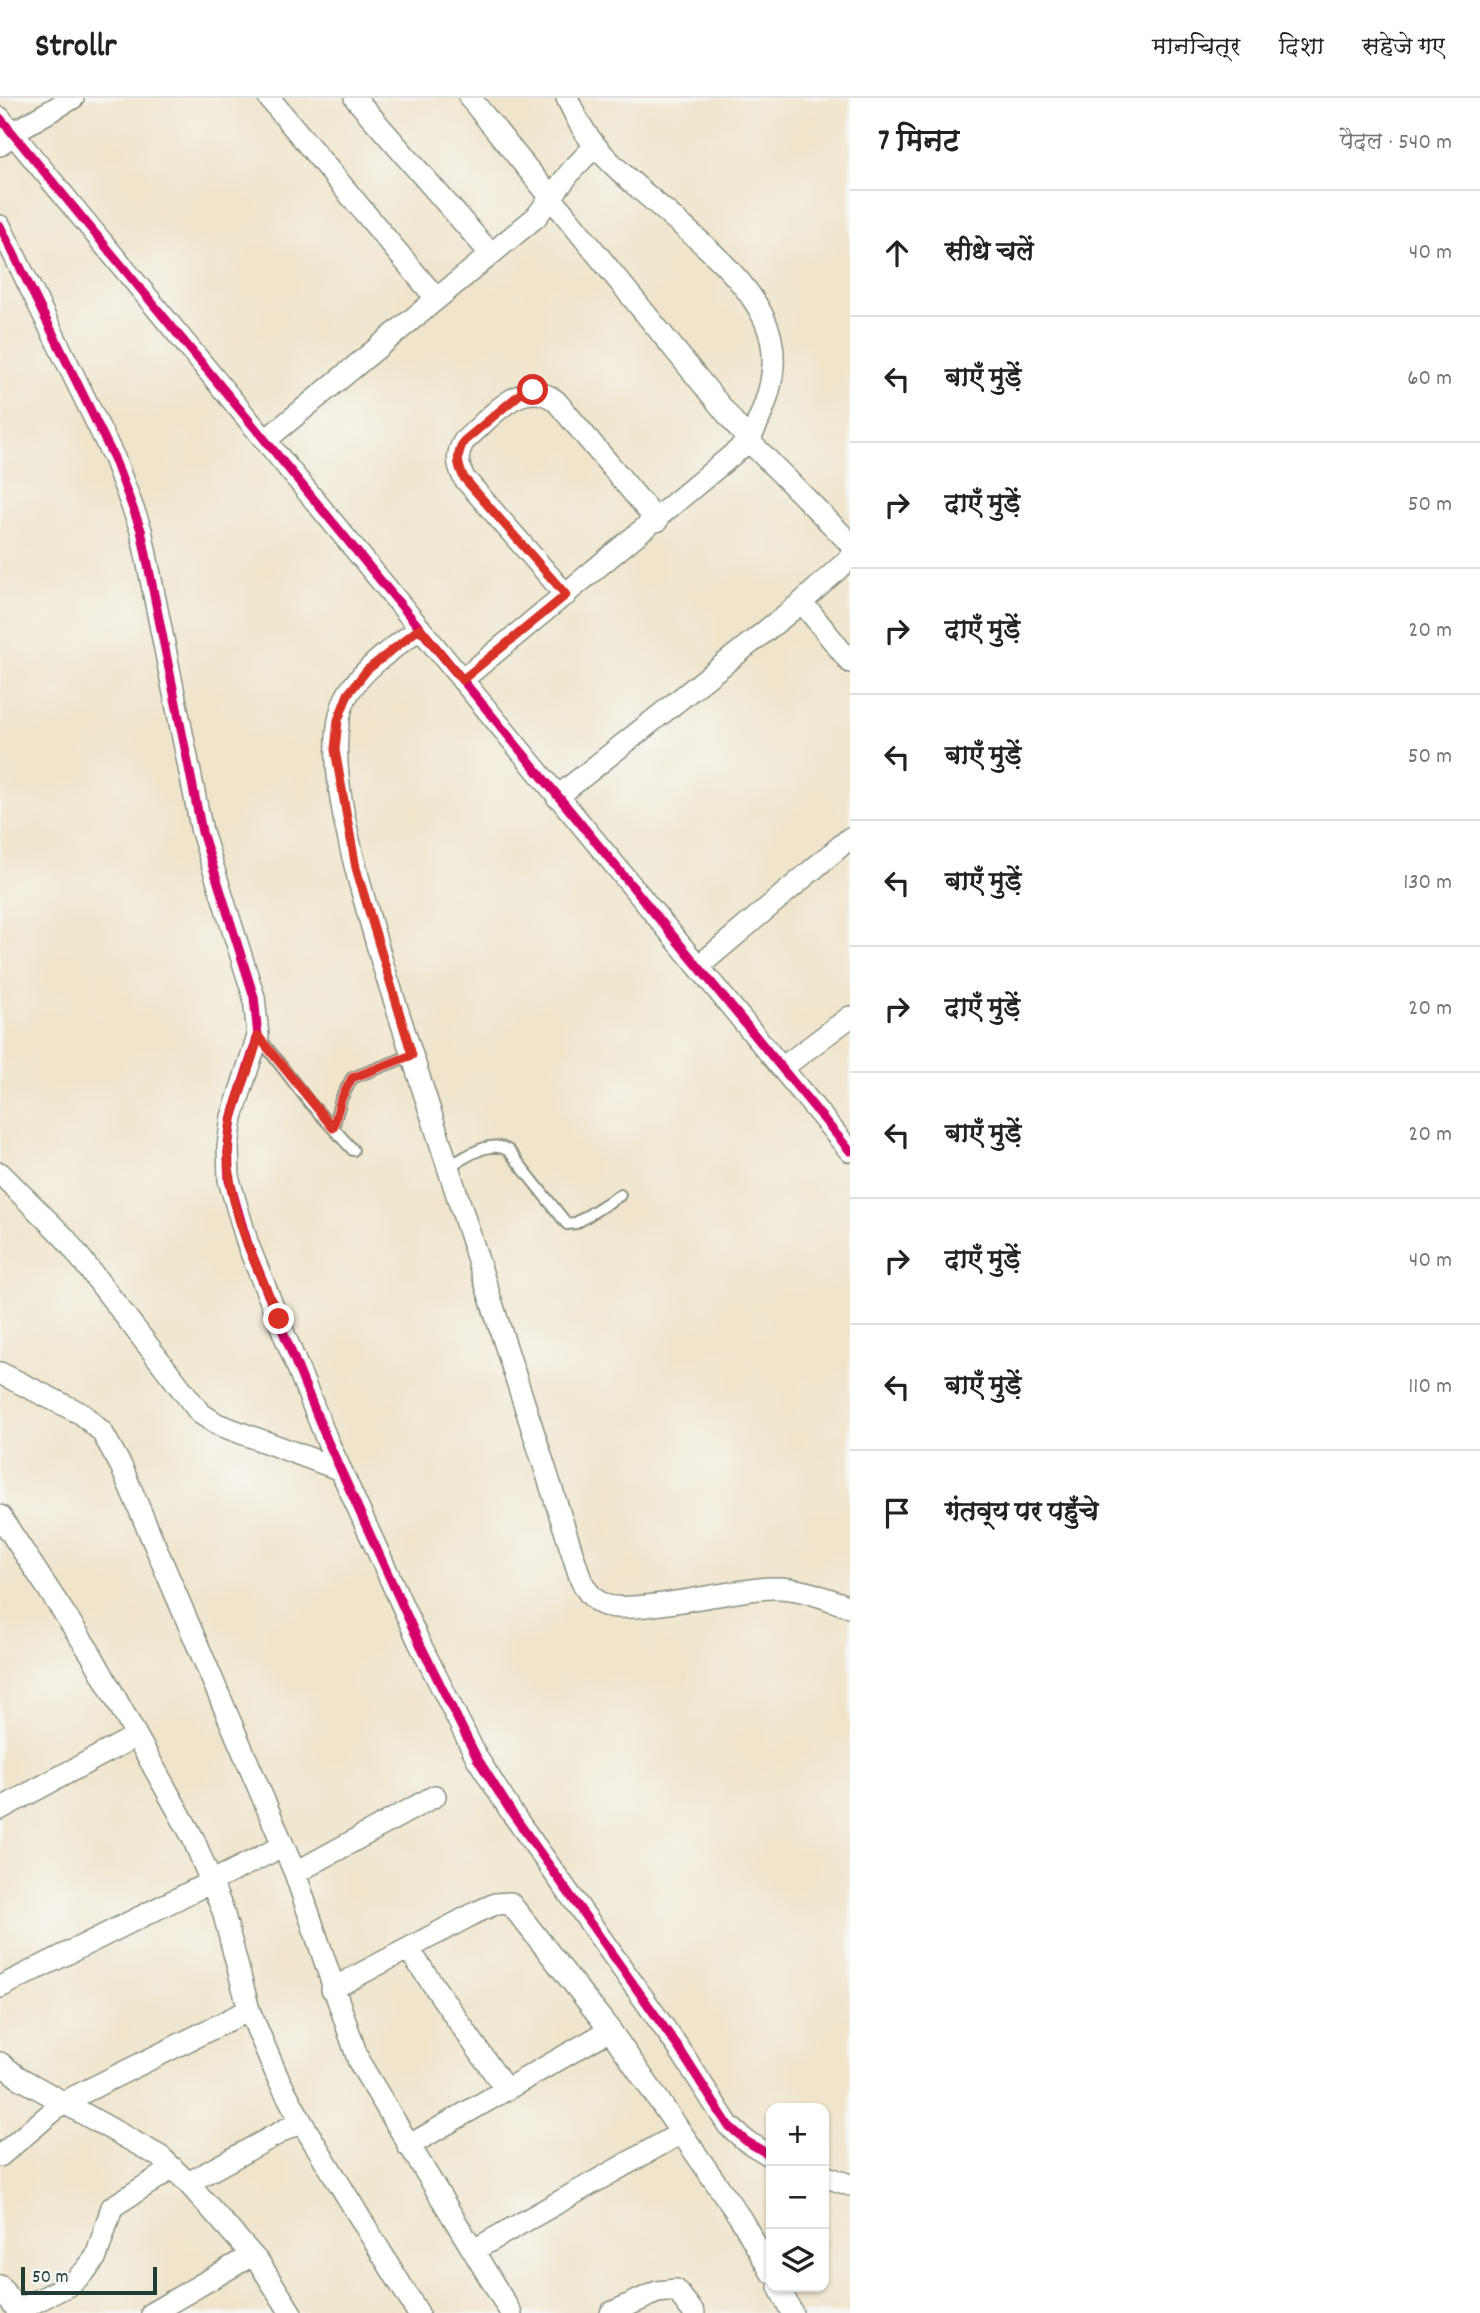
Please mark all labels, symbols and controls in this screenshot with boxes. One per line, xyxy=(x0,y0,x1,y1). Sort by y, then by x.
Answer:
text: Strollr xyxy=(35,25,117,72)
text: मानचित्र xyxy=(1152,31,1240,65)
text: दिशा xyxy=(1278,31,1324,65)
text: सहेजे गए xyxy=(1362,31,1445,65)
text: 7 मिनट xyxy=(878,122,959,165)
text: पैदल · 540 m xyxy=(1340,127,1452,160)
icon: ahead xyxy=(878,234,916,272)
text: सीधे चलें xyxy=(945,235,1034,272)
text: 40 m xyxy=(1409,237,1452,270)
icon: left xyxy=(878,360,916,398)
text: बाएँ मुड़ें xyxy=(945,361,1022,398)
text: 60 m xyxy=(1407,363,1452,396)
route start xyxy=(517,374,548,405)
icon: right xyxy=(878,486,916,524)
text: दाएँ मुड़ें xyxy=(945,487,1020,524)
text: 50 m xyxy=(1408,489,1452,522)
icon: right xyxy=(878,612,916,650)
text: दाएँ मुड़ें xyxy=(945,613,1020,650)
text: 20 m xyxy=(1408,615,1452,648)
icon: left xyxy=(878,738,916,776)
text: बाएँ मुड़ें xyxy=(945,739,1022,776)
text: 50 m xyxy=(1408,741,1452,774)
icon: left xyxy=(878,864,916,902)
text: बाएँ मुड़ें xyxy=(945,865,1022,902)
text: 130 m xyxy=(1403,867,1452,900)
icon: right xyxy=(878,990,916,1028)
text: दाएँ मुड़ें xyxy=(945,991,1020,1028)
text: 20 m xyxy=(1408,993,1452,1026)
icon: left xyxy=(878,1116,916,1154)
text: बाएँ मुड़ें xyxy=(945,1117,1022,1154)
text: 20 m xyxy=(1408,1119,1452,1152)
icon: right xyxy=(878,1242,916,1280)
text: दाएँ मुड़ें xyxy=(945,1243,1020,1280)
text: 40 m xyxy=(1409,1245,1452,1278)
route end xyxy=(263,1303,294,1334)
icon: left xyxy=(878,1368,916,1406)
text: बाएँ मुड़ें xyxy=(945,1369,1022,1406)
text: 110 m xyxy=(1408,1371,1452,1404)
icon: arrive xyxy=(878,1494,916,1532)
text: गंतव्य पर पहुँचे xyxy=(945,1495,1099,1532)
map controls xyxy=(766,2103,829,2292)
button: + xyxy=(766,2103,829,2166)
button: − xyxy=(766,2166,829,2229)
button: layers xyxy=(766,2229,829,2292)
scale bar xyxy=(21,2264,158,2296)
text: 50 m xyxy=(32,2265,69,2292)

